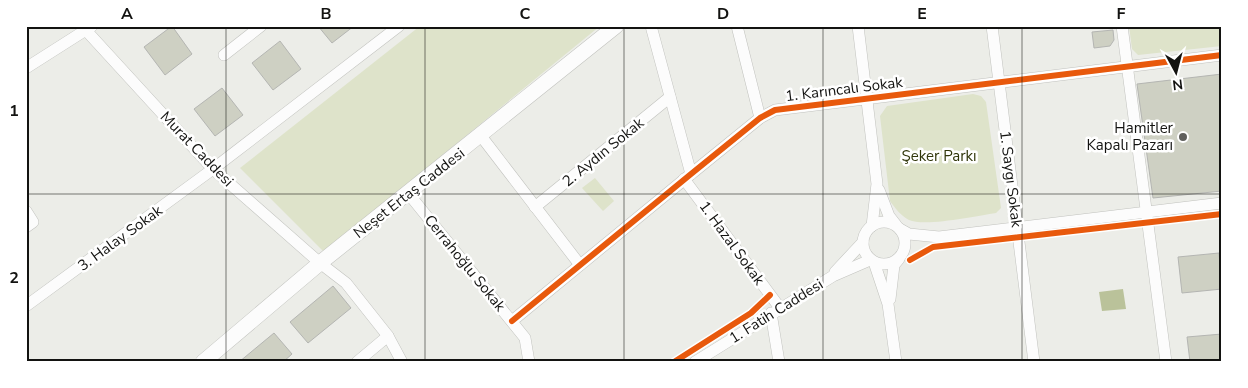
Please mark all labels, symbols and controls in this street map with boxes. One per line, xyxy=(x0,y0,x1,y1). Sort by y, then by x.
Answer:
text: A xyxy=(121,3,133,25)
text: B xyxy=(320,3,332,25)
text: C xyxy=(520,3,531,25)
text: D xyxy=(717,3,729,25)
text: E xyxy=(917,3,927,25)
text: F xyxy=(1117,3,1126,25)
north arrow xyxy=(1150,48,1200,98)
street label: 1. Karıncalı Sokak xyxy=(784,72,904,106)
text: N xyxy=(1171,74,1184,94)
text: 1 xyxy=(9,100,19,122)
street label: Murat Caddesi xyxy=(156,107,238,191)
street label: 2. Aydın Sokak xyxy=(558,113,648,191)
place label: Hamitler Kapalı Pazarı xyxy=(1086,118,1174,155)
street label: 1. Saygı Sokak xyxy=(995,129,1027,229)
marker: Hamitler Kapalı Pazarı xyxy=(1177,131,1189,143)
street label: Neşet Ertaş Caddesi xyxy=(349,143,469,243)
park label: Şeker Parkı xyxy=(901,146,977,166)
street label: 1. Hazal Sokak xyxy=(695,197,770,289)
street label: 3. Halay Sokak xyxy=(74,200,167,275)
street label: Cerrahoğlu Sokak xyxy=(420,210,511,316)
text: 2 xyxy=(9,267,19,289)
street label: 1. Fatih Caddesi xyxy=(725,274,827,348)

